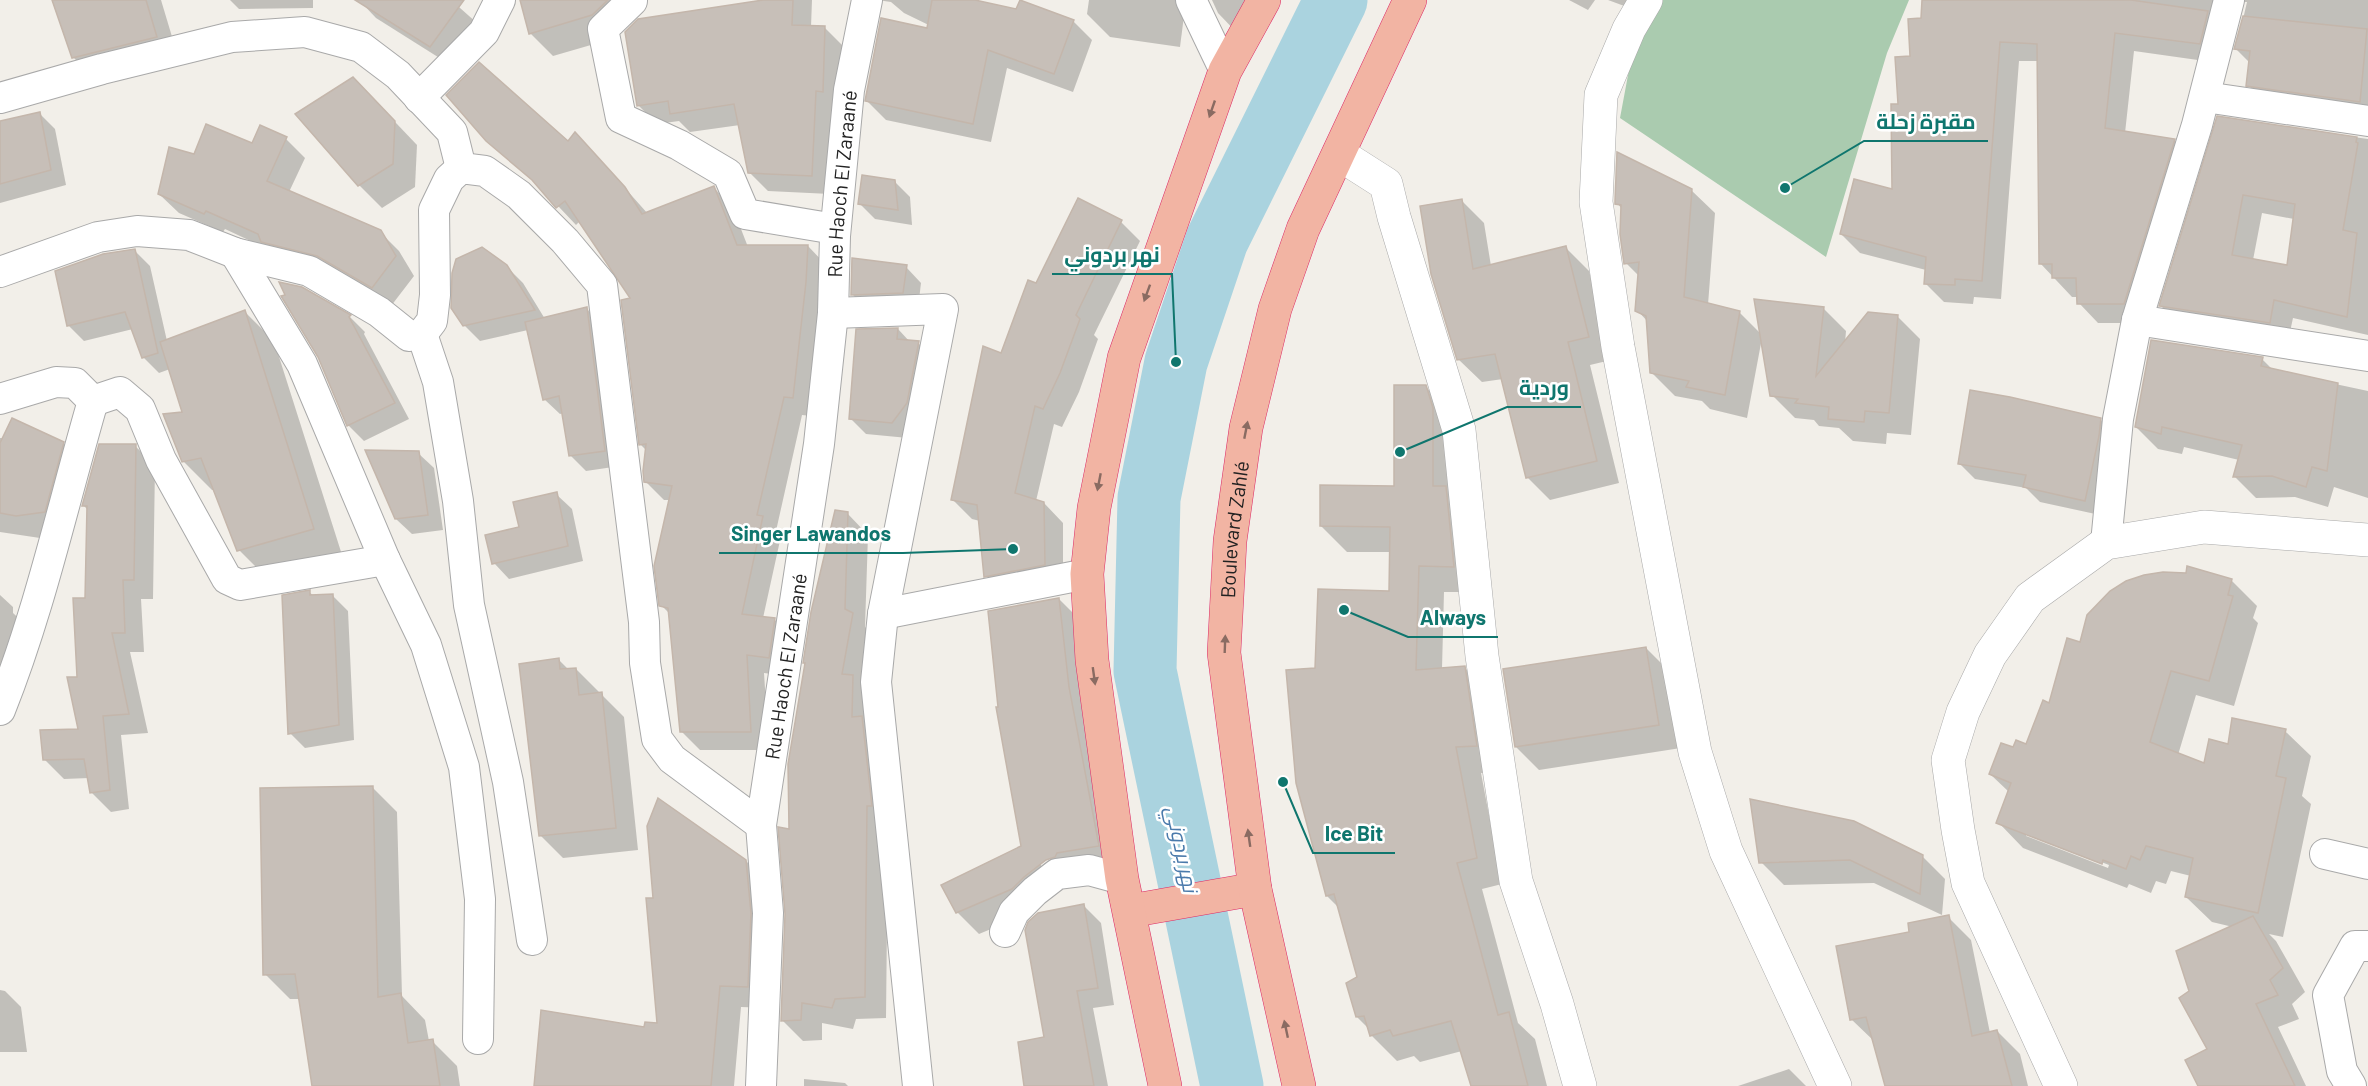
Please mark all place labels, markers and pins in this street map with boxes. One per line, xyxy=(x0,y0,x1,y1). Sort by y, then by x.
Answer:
callout: مقبرة زحلة xyxy=(1864,102,1988,141)
callout: نهر بردوني xyxy=(1052,235,1172,274)
callout: وردية xyxy=(1507,368,1581,407)
callout: Singer Lawandos xyxy=(719,514,903,553)
callout: Always xyxy=(1408,598,1498,637)
callout: Ice Bit xyxy=(1313,814,1395,853)

